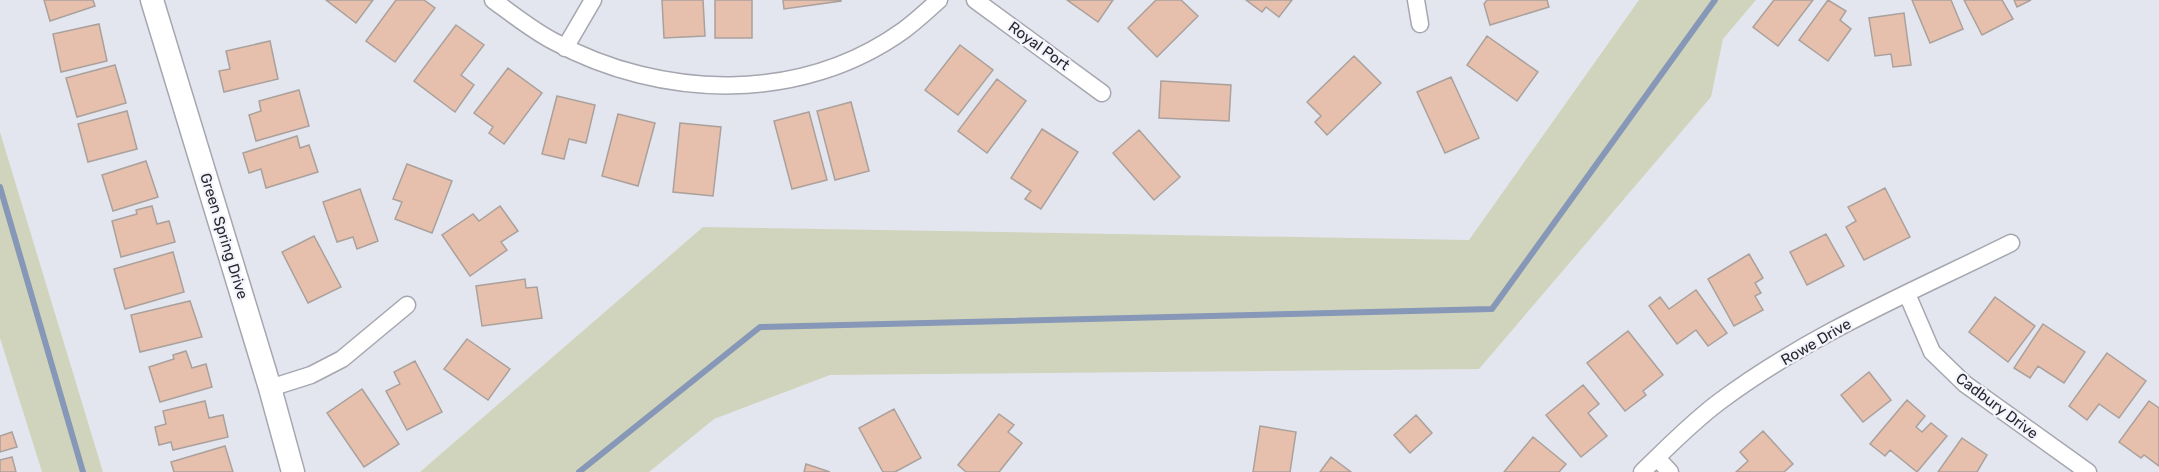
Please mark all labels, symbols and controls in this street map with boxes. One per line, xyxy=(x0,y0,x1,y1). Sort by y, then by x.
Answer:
street label: Royal Port xyxy=(1005,18,1073,74)
street label: Green Spring Drive xyxy=(196,171,252,301)
street label: Rowe Drive xyxy=(1778,315,1854,369)
street label: Cadbury Drive xyxy=(1952,369,2042,443)

